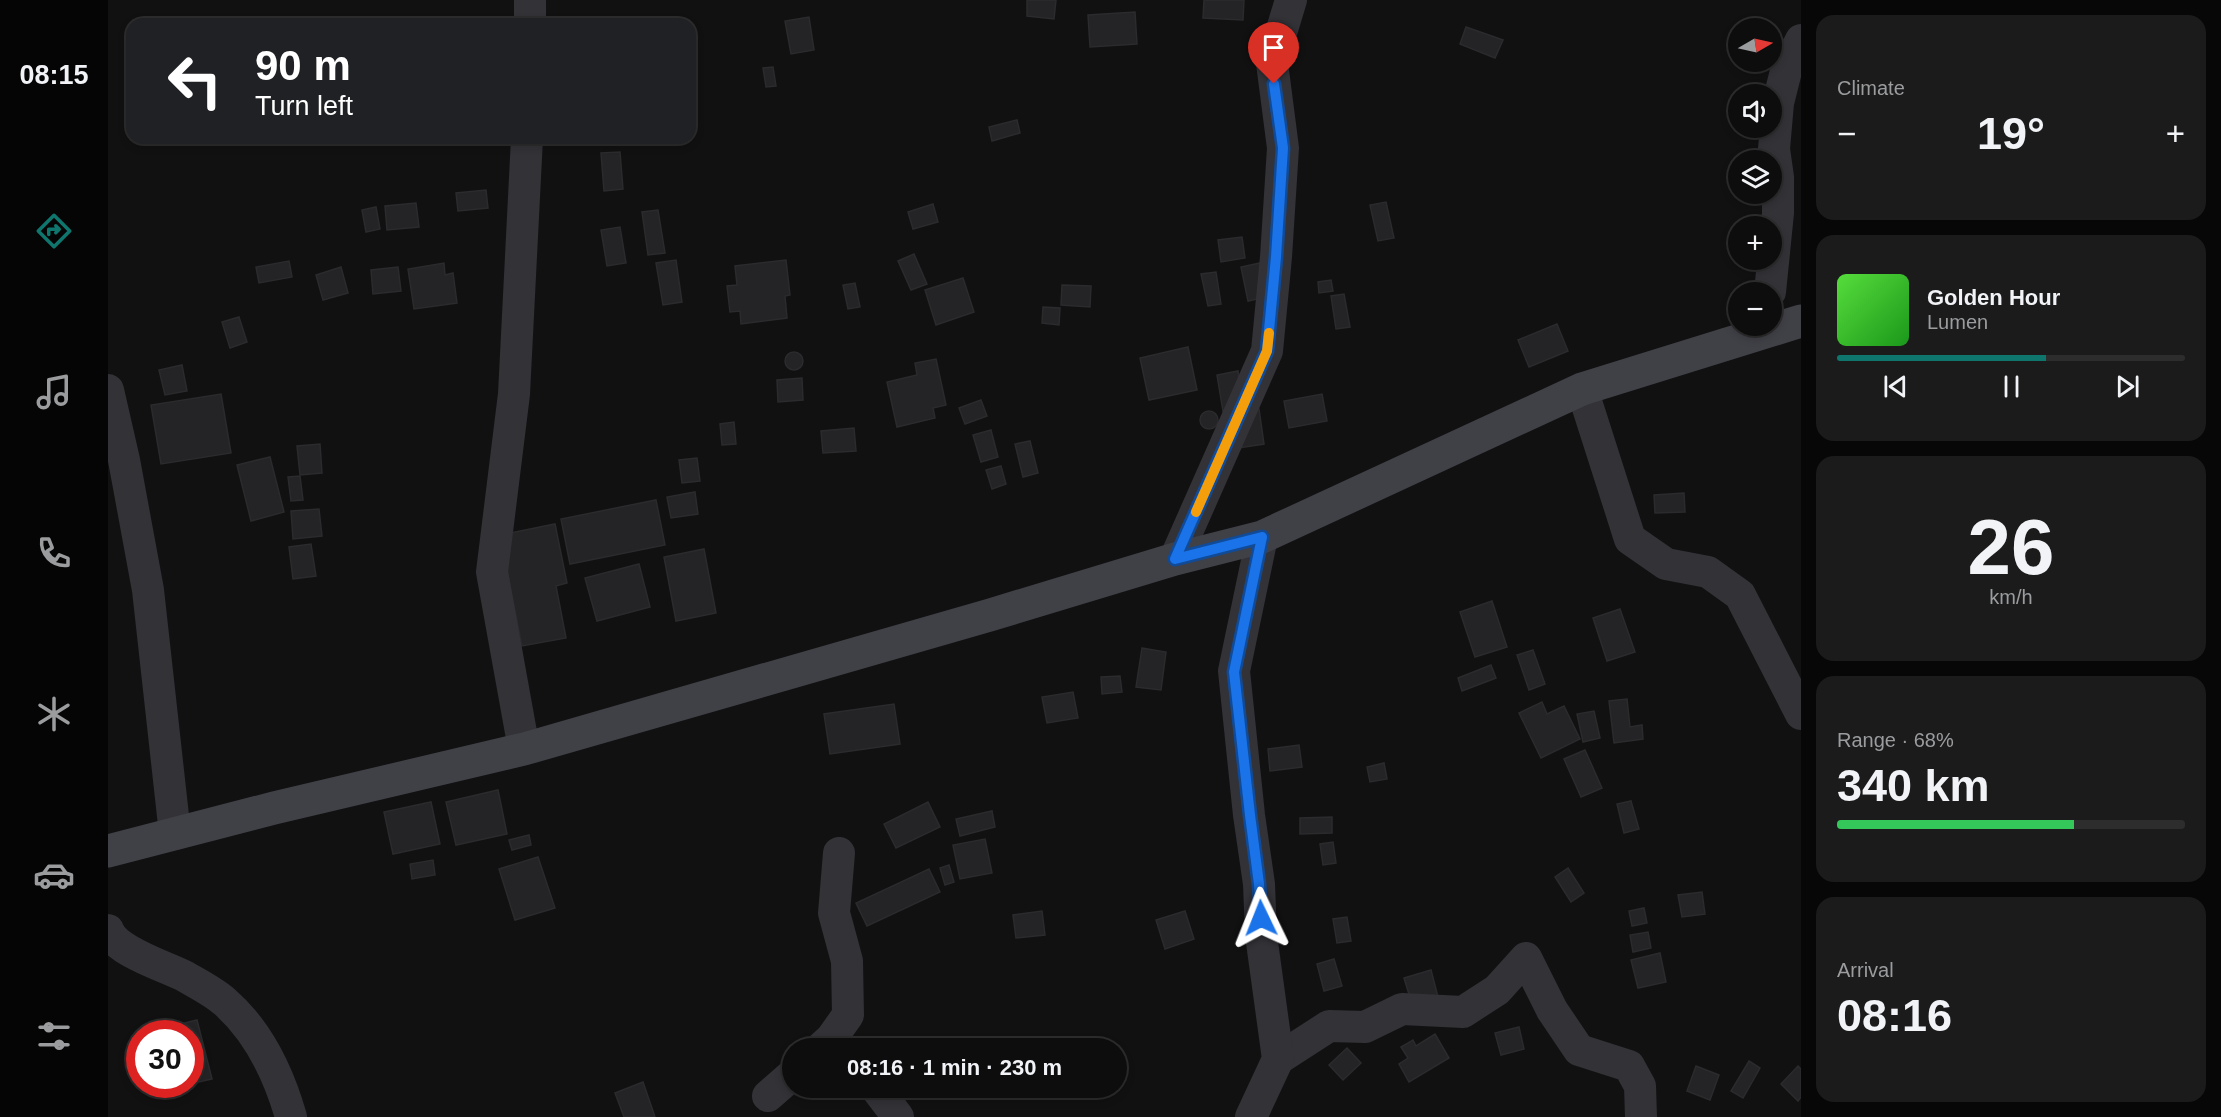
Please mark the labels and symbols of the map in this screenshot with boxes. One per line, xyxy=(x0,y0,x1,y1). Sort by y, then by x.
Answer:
north arrow xyxy=(1728,18,1782,72)
pin xyxy=(1248,22,1299,84)
position arrow xyxy=(1229,886,1293,950)
speed limit sign: 30 xyxy=(126,1020,204,1098)

